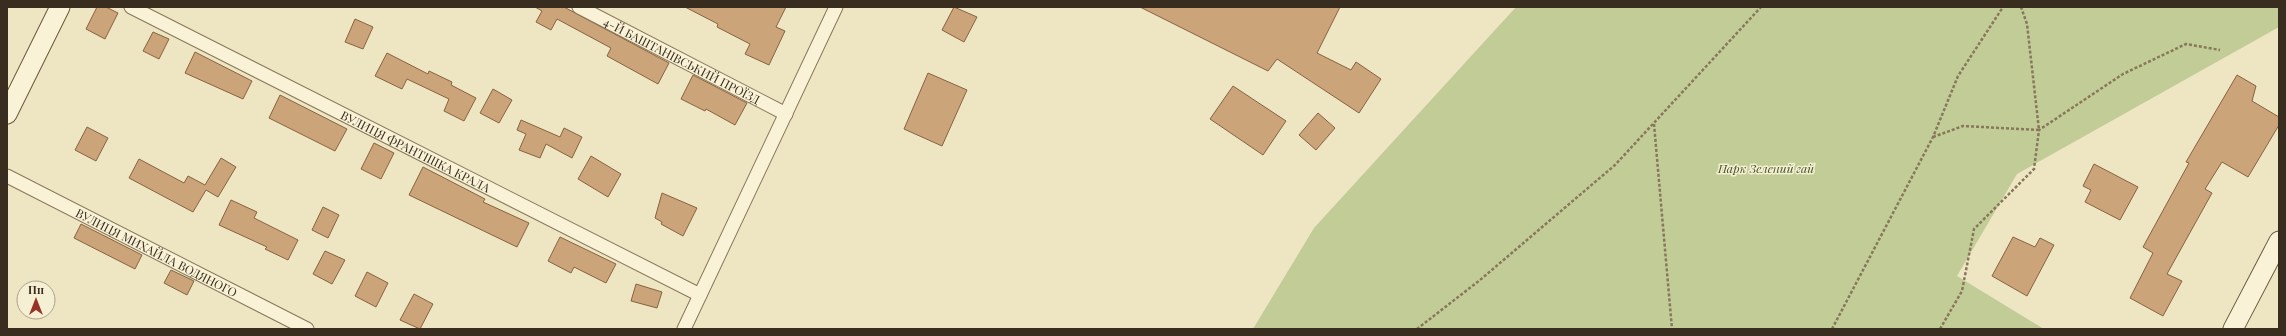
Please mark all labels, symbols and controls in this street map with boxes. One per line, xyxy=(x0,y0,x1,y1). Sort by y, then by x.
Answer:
street label: 4-Й БАШТАНІВСЬКИЙ ПРОЇЗД xyxy=(601,13,763,107)
street label: ВУЛИЦЯ ФРАНТІШКА КРАЛА xyxy=(338,107,493,196)
park label: Парк Зелений гай xyxy=(1717,160,1814,176)
street label: ВУЛИЦЯ МИХАЙЛА ВОДЯНОГО xyxy=(73,204,240,300)
north arrow xyxy=(16,280,56,320)
text: Пн xyxy=(28,282,44,297)

